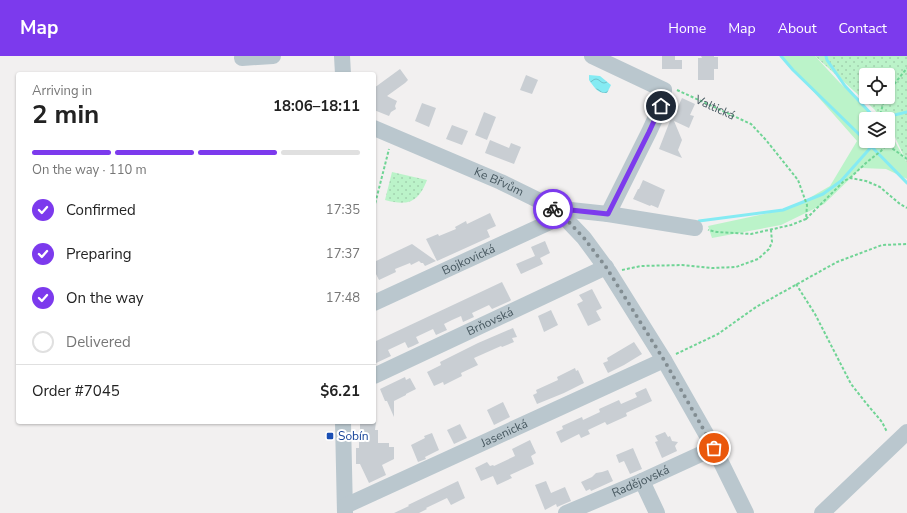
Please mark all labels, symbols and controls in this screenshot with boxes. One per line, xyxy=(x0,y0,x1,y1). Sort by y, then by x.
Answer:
text: Map xyxy=(20,15,58,41)
text: Home xyxy=(668,19,706,38)
text: Map xyxy=(728,19,756,38)
text: About xyxy=(778,19,817,38)
text: Contact xyxy=(839,19,887,38)
map controls xyxy=(859,68,895,148)
button: locate xyxy=(859,68,895,104)
text: Arriving in xyxy=(32,82,92,100)
pin xyxy=(644,89,678,123)
street label: Valtická xyxy=(692,91,738,124)
icon: home xyxy=(650,95,672,117)
text: 18:06–18:11 xyxy=(273,96,360,116)
text: 2 min xyxy=(32,97,99,132)
button: layers xyxy=(859,112,895,148)
text: On the way · 110 m xyxy=(32,161,147,179)
street label: Ke Břvům xyxy=(472,164,526,200)
courier xyxy=(533,189,573,229)
icon: bike xyxy=(542,198,564,220)
icon: check xyxy=(32,199,54,221)
text: Confirmed xyxy=(66,200,136,220)
text: 17:35 xyxy=(326,201,360,219)
street label: Bojkovická xyxy=(439,240,498,279)
icon: check xyxy=(32,243,54,265)
text: Preparing xyxy=(66,244,131,264)
text: 17:37 xyxy=(326,245,360,263)
icon: check xyxy=(32,287,54,309)
text: On the way xyxy=(66,288,144,308)
text: 17:48 xyxy=(326,289,360,307)
street label: Brňovská xyxy=(464,304,516,339)
text: Delivered xyxy=(66,332,131,352)
text: Order #7045 xyxy=(32,381,120,401)
text: $6.21 xyxy=(320,381,360,401)
street label: Jasenická xyxy=(477,416,530,451)
place label: Sobín xyxy=(338,428,369,444)
marker: Sobín xyxy=(325,431,335,441)
pin xyxy=(697,431,731,465)
icon: bag xyxy=(703,437,725,459)
street label: Radějovská xyxy=(609,462,672,501)

